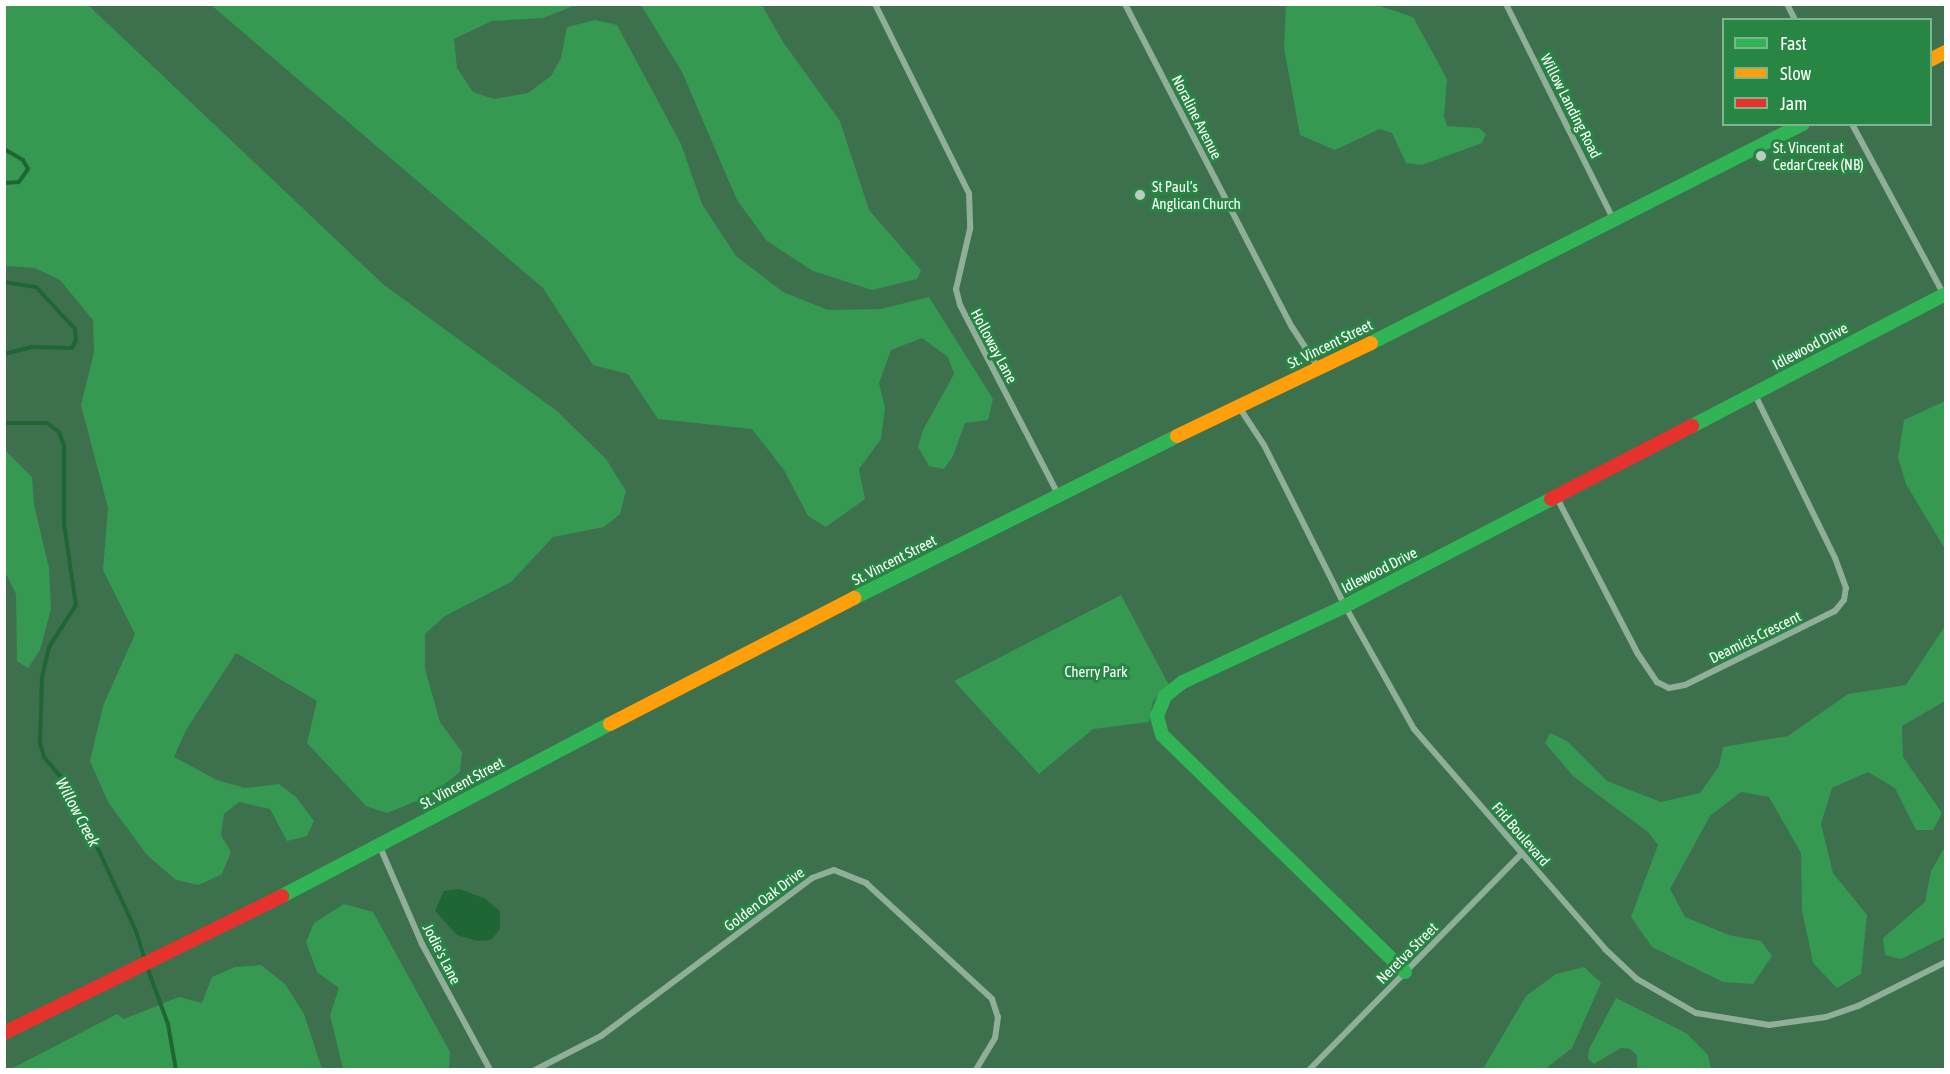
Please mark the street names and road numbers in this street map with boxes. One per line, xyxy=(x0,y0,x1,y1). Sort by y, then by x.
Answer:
street label: Willow Landing Road xyxy=(1537,51,1605,161)
street label: Noraline Avenue xyxy=(1168,72,1226,162)
street label: Holloway Lane xyxy=(967,306,1021,386)
street label: St. Vincent Street xyxy=(1285,316,1375,372)
street label: Idlewood Drive xyxy=(1769,319,1851,373)
street label: St. Vincent Street xyxy=(849,531,939,589)
street label: Idlewood Drive xyxy=(1338,543,1420,597)
street label: Deamicis Crescent xyxy=(1706,607,1804,667)
street label: St. Vincent Street xyxy=(417,753,507,813)
street label: Frid Boulevard xyxy=(1488,798,1554,870)
street label: Golden Oak Drive xyxy=(720,863,808,935)
street label: Neretva Street xyxy=(1373,919,1441,987)
street label: Jodie's Lane xyxy=(419,921,465,987)

